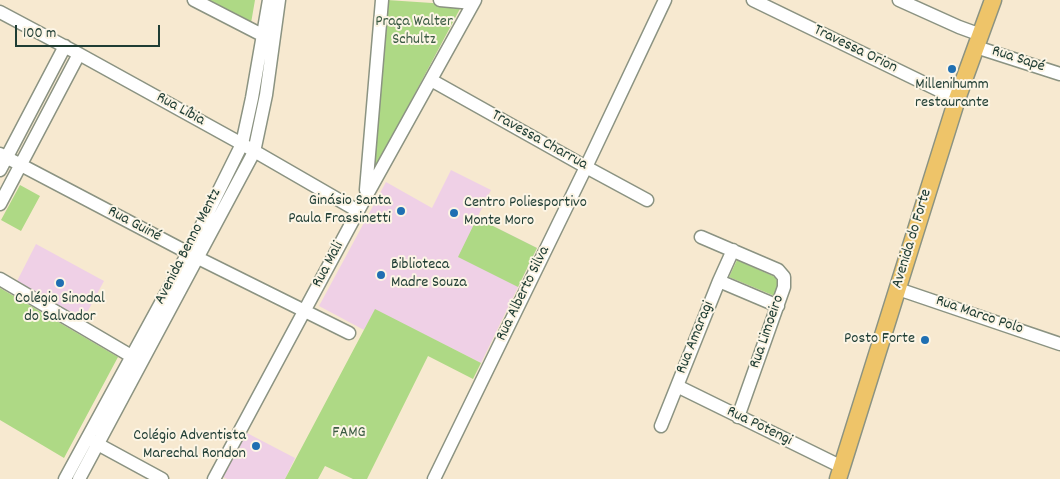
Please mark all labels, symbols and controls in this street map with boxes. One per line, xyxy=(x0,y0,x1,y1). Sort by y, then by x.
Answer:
park label: Praça Walter Schultz xyxy=(375,13,453,51)
scale bar xyxy=(18,15,162,47)
street label: Travessa Orion xyxy=(810,21,900,79)
text: 100 m xyxy=(23,23,56,45)
street label: Rua Sapé xyxy=(989,42,1047,78)
marker: Millenihumm restaurante xyxy=(946,63,958,75)
place label: Millenihumm restaurante xyxy=(915,76,989,114)
street label: Rua Líbia xyxy=(152,89,208,131)
street label: Travessa Charrua xyxy=(487,107,591,175)
street label: Avenida Benno Mentz xyxy=(152,186,226,308)
street label: Avenida do Forte xyxy=(889,187,937,291)
place label: Ginásio Santa Paula Frassinetti xyxy=(288,192,391,230)
place label: Centro Poliesportivo Monte Moro xyxy=(464,194,587,232)
street label: Rua Guiné xyxy=(104,203,164,247)
marker: Ginásio Santa Paula Frassinetti xyxy=(395,205,407,217)
marker: Centro Poliesportivo Monte Moro xyxy=(448,207,460,219)
street label: Rua Mali xyxy=(309,239,349,291)
street label: Rua Alberto Silva xyxy=(493,244,555,344)
place label: Biblioteca Madre Souza xyxy=(391,256,467,294)
marker: Biblioteca Madre Souza xyxy=(375,269,387,281)
marker: Colégio Sinodal do Salvador xyxy=(54,277,66,289)
place label: Colégio Sinodal do Salvador xyxy=(15,290,105,328)
street label: Rua Marco Polo xyxy=(933,292,1025,340)
street label: Rua Limoeiro xyxy=(746,293,790,371)
street label: Rua Amaragi xyxy=(673,299,719,377)
place label: Posto Forte xyxy=(844,330,915,350)
marker: Posto Forte xyxy=(919,334,931,346)
street label: Rua Potengi xyxy=(723,403,795,451)
park label: FAMG xyxy=(332,424,366,444)
place label: Colégio Adventista Marechal Rondon xyxy=(133,427,246,465)
marker: Colégio Adventista Marechal Rondon xyxy=(250,440,262,452)

